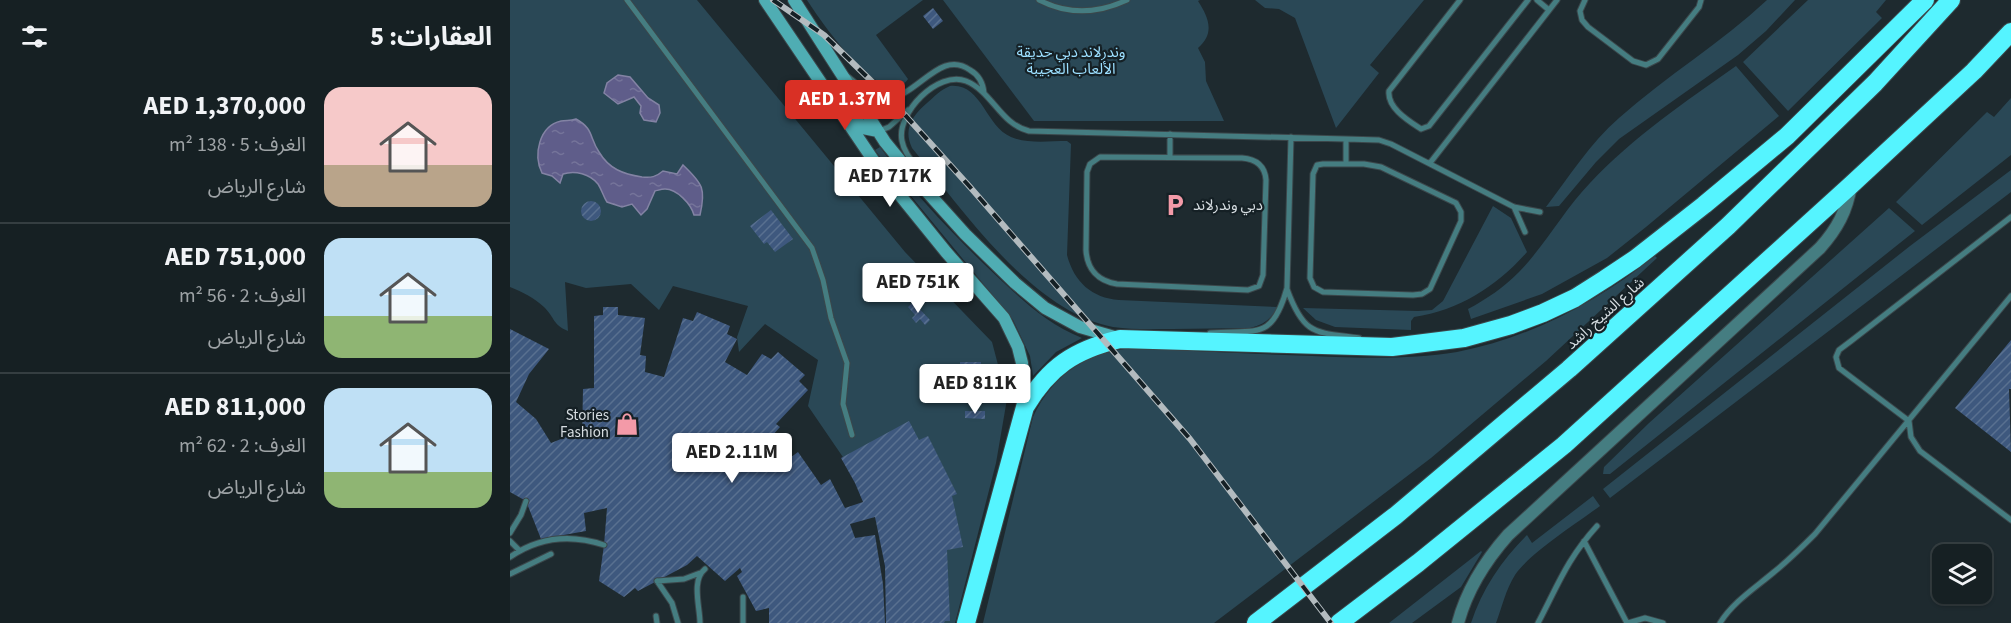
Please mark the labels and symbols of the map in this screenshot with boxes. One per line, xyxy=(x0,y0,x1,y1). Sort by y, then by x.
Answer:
park label: وندرلاند دبي حديقة الألعاب العجيبة xyxy=(1017,42,1125,80)
pin: AED 1.37M xyxy=(776,80,914,131)
pin: AED 717K xyxy=(828,157,952,208)
parking icon: دبي وندرلاند xyxy=(1162,192,1188,218)
place label: دبي وندرلاند xyxy=(1193,195,1263,216)
pin: AED 751K xyxy=(856,263,980,314)
street label: شارع الشيخ راشد xyxy=(1561,272,1650,355)
pin: AED 811K xyxy=(913,364,1037,415)
place label: Stories Fashion xyxy=(560,405,609,443)
shop icon: Stories Fashion xyxy=(614,411,640,437)
pin: AED 2.11M xyxy=(663,433,801,484)

